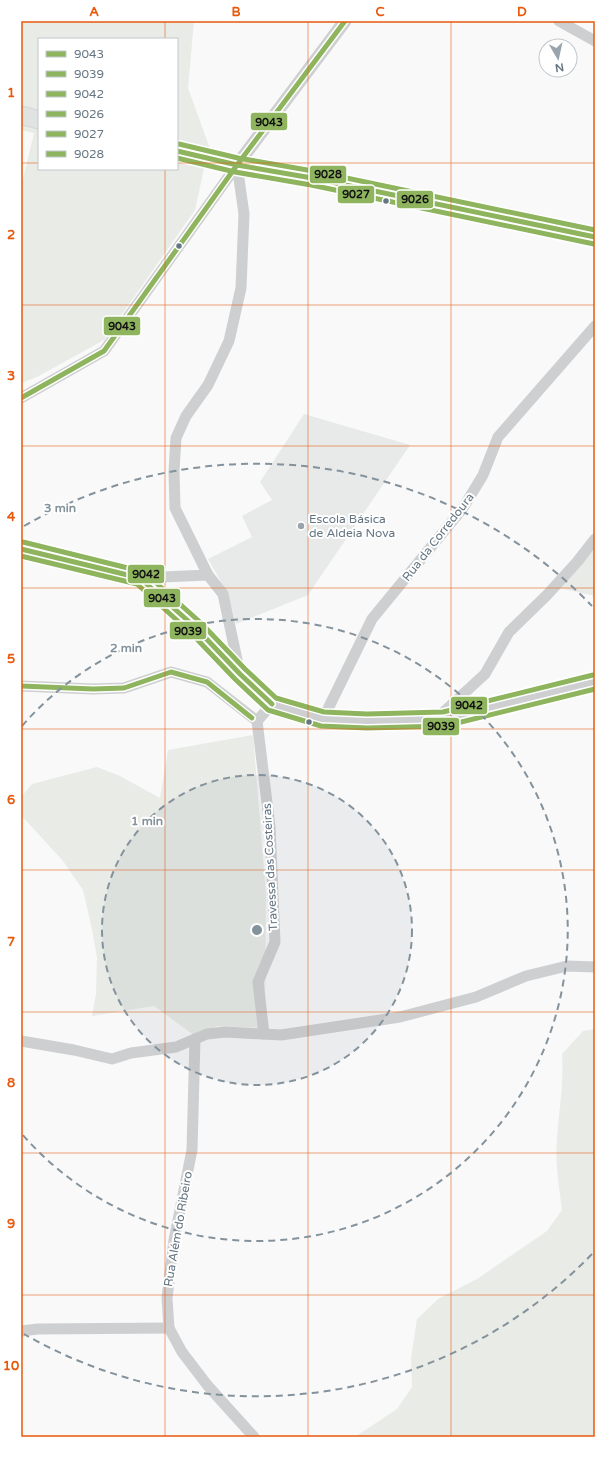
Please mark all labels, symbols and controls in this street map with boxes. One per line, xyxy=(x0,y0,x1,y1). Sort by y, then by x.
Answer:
text: A xyxy=(89,4,99,20)
text: B xyxy=(231,4,241,20)
text: C xyxy=(375,4,385,20)
text: D xyxy=(517,4,527,20)
legend xyxy=(38,38,178,170)
north arrow xyxy=(538,38,578,78)
text: 9043 xyxy=(74,47,104,61)
text: N xyxy=(554,60,565,74)
text: 9039 xyxy=(74,67,104,81)
text: 1 xyxy=(7,85,15,101)
text: 9042 xyxy=(74,87,104,101)
text: 9026 xyxy=(74,107,104,121)
line badge: 9043 xyxy=(250,112,288,131)
text: 9043 xyxy=(255,116,283,129)
text: 9027 xyxy=(74,127,104,141)
text: 9028 xyxy=(74,147,104,161)
line badge: 9028 xyxy=(309,165,347,184)
text: 9028 xyxy=(314,168,342,181)
line badge: 9027 xyxy=(337,185,375,204)
text: 9027 xyxy=(342,188,370,201)
line badge: 9026 xyxy=(396,190,434,209)
text: 9026 xyxy=(401,193,429,206)
unlabelled marker xyxy=(381,196,391,206)
text: 2 xyxy=(7,227,15,243)
unlabelled marker xyxy=(174,241,184,251)
line badge: 9043 xyxy=(103,316,141,336)
text: 9043 xyxy=(108,320,136,333)
text: 3 xyxy=(7,368,15,384)
street label: Rua da Corredoura xyxy=(399,490,477,584)
text: 3 min xyxy=(44,501,76,515)
text: 4 xyxy=(7,509,16,525)
place label: Escola Básica de Aldeia Nova xyxy=(309,512,395,540)
marker: Escola Básica de Aldeia Nova xyxy=(296,521,306,531)
line badge: 9042 xyxy=(127,564,165,584)
text: 9042 xyxy=(132,568,160,581)
line badge: 9043 xyxy=(143,588,181,608)
text: 9043 xyxy=(148,592,176,605)
line badge: 9039 xyxy=(169,621,207,640)
text: 9039 xyxy=(174,625,202,638)
text: 2 min xyxy=(110,641,142,655)
text: 5 xyxy=(7,651,15,667)
line badge: 9042 xyxy=(450,696,488,715)
text: 9042 xyxy=(455,699,483,712)
unlabelled marker xyxy=(304,717,314,727)
line badge: 9039 xyxy=(422,717,460,736)
text: 9039 xyxy=(427,720,455,733)
text: 6 xyxy=(7,792,15,808)
street label: Travessa das Costeiras xyxy=(260,802,280,931)
text: 1 min xyxy=(131,814,163,828)
centre of rings xyxy=(250,923,264,937)
text: 7 xyxy=(7,934,15,950)
text: 8 xyxy=(7,1075,15,1091)
street label: Rua Além do Ribeiro xyxy=(161,1170,195,1288)
text: 9 xyxy=(7,1216,15,1232)
text: 10 xyxy=(3,1358,19,1374)

